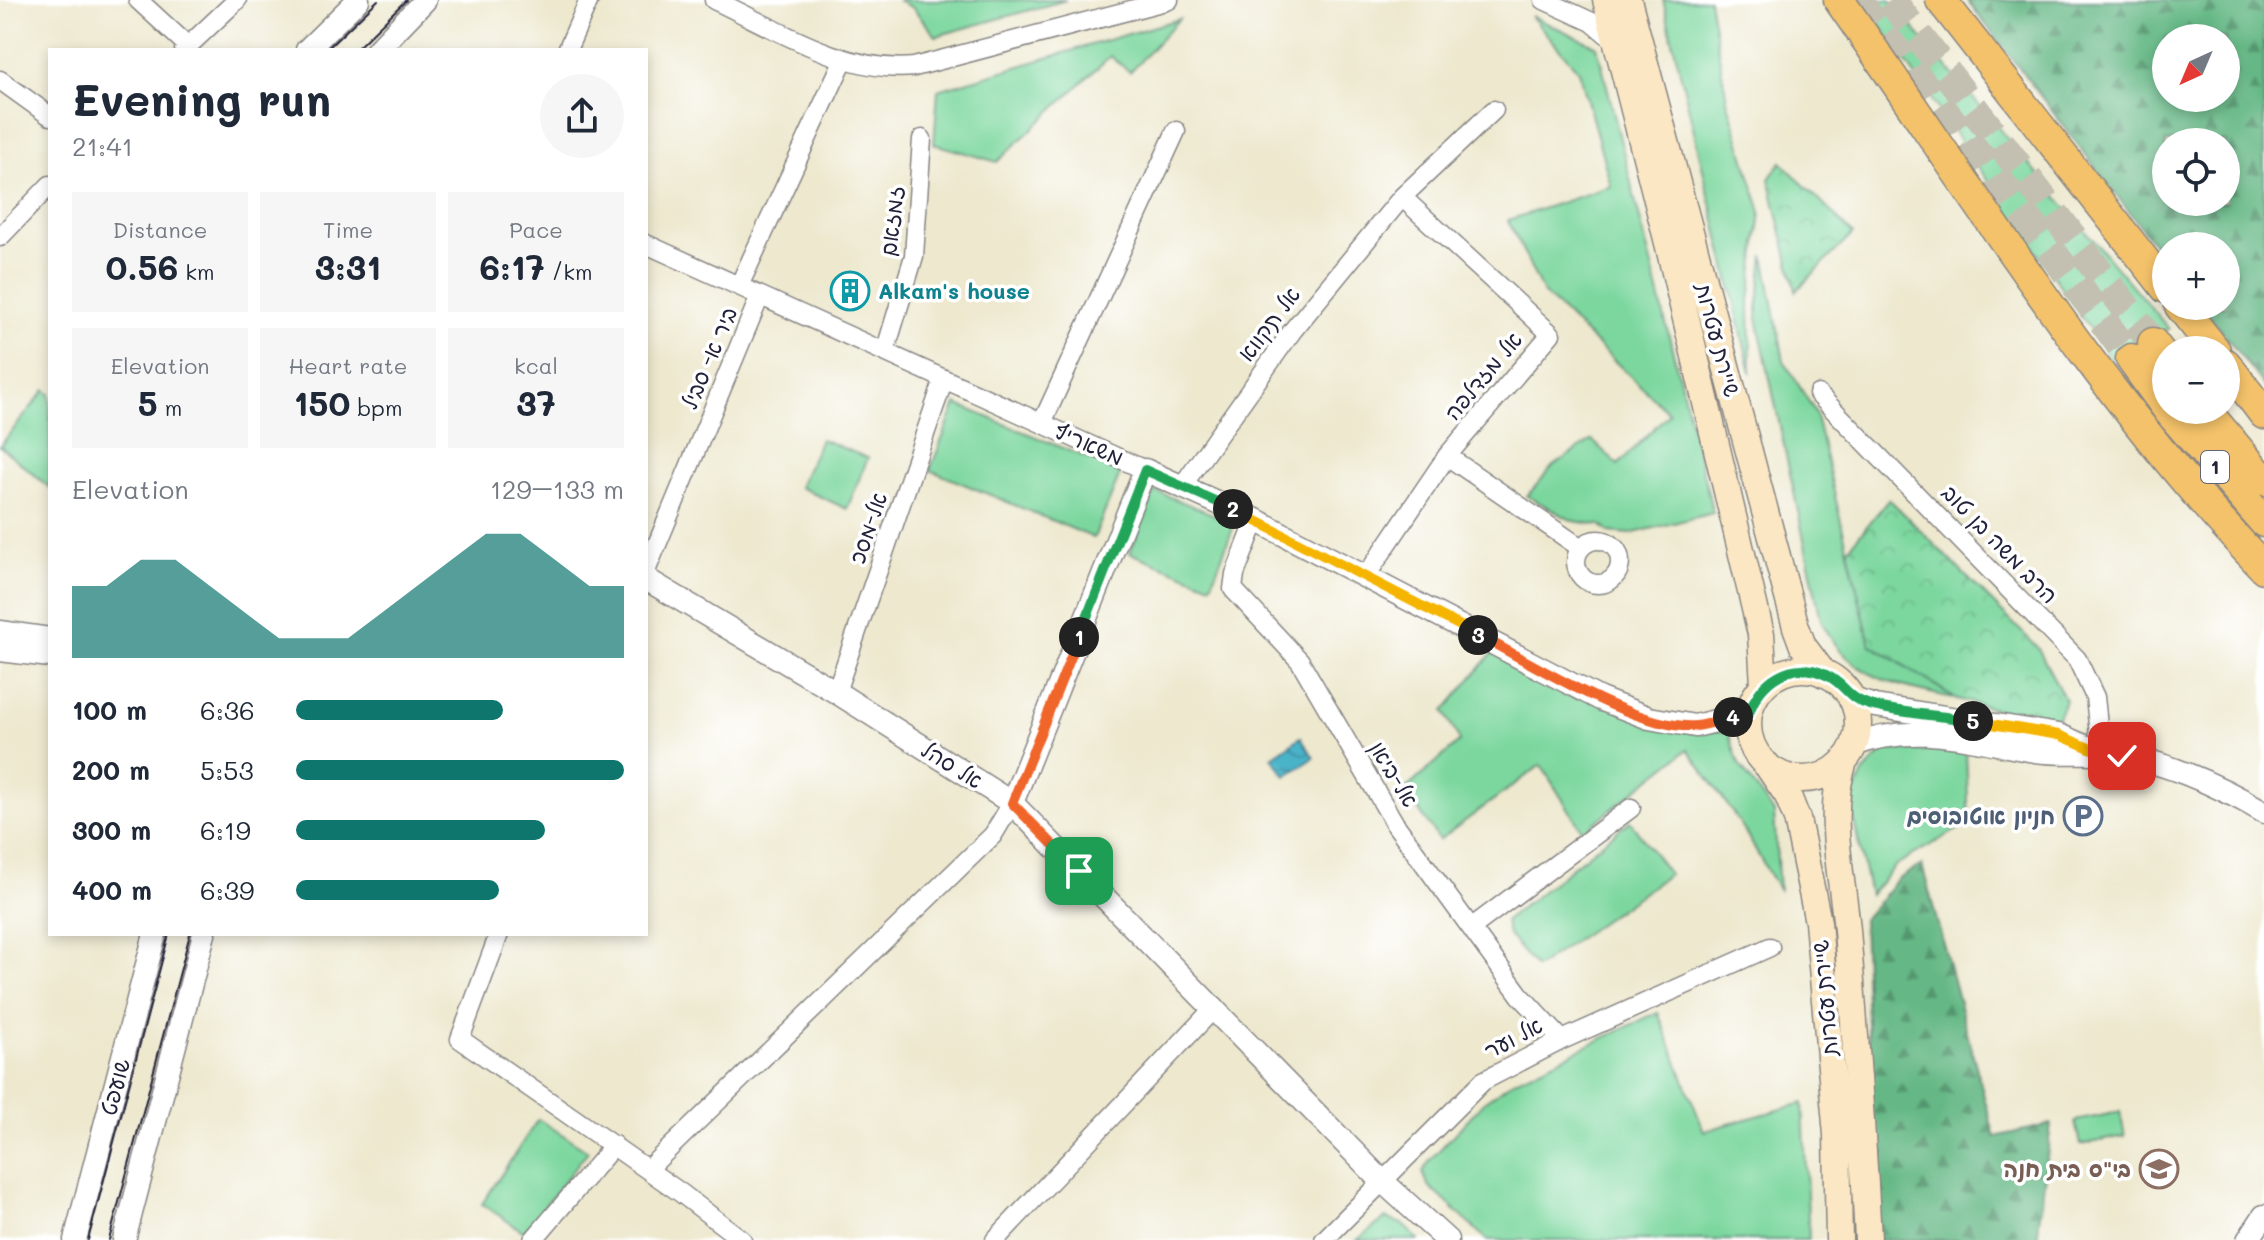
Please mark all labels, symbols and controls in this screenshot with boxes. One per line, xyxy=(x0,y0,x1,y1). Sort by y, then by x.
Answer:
north arrow xyxy=(2152,24,2240,112)
map controls xyxy=(2152,24,2240,424)
text: Evening run xyxy=(72,70,331,127)
button: share xyxy=(540,74,624,158)
button: locate xyxy=(2152,128,2240,216)
text: 21:41 xyxy=(72,129,133,163)
street label: זמזאם xyxy=(873,184,910,258)
text: Distance xyxy=(113,215,207,244)
text: Time xyxy=(323,215,373,244)
text: Pace xyxy=(509,215,563,244)
button: + xyxy=(2152,232,2240,320)
text: 0.56 xyxy=(105,244,178,289)
text: 3:31 xyxy=(315,244,381,289)
text: 6:17 xyxy=(479,244,545,289)
text: km xyxy=(178,257,215,286)
text: /km xyxy=(545,257,593,286)
building icon: Alkam's house xyxy=(829,270,871,312)
place label: Alkam's house xyxy=(878,276,1030,305)
street label: שיירת עטרות xyxy=(1689,278,1748,400)
street label: אל תקווא xyxy=(1231,281,1306,367)
street label: ביר א- סביל xyxy=(674,302,743,413)
street label: אל מזדלפה xyxy=(1437,326,1528,426)
button: − xyxy=(2152,336,2240,424)
text: Elevation xyxy=(111,351,209,380)
text: Heart rate xyxy=(289,351,407,380)
text: kcal xyxy=(514,351,558,380)
text: 5 xyxy=(138,380,158,425)
text: 150 xyxy=(294,380,350,425)
text: 37 xyxy=(516,380,556,425)
text: m xyxy=(158,393,182,422)
text: bpm xyxy=(350,393,402,422)
street label: משאריף xyxy=(1050,415,1128,472)
road number: 1 xyxy=(2201,451,2229,483)
text: Elevation xyxy=(72,472,189,506)
text: 129–133 m xyxy=(490,472,624,506)
street label: הרב משה בן טוב xyxy=(1936,478,2064,609)
street label: אל-מסכ xyxy=(842,488,893,567)
pin: 2 xyxy=(1213,489,1253,529)
text: 2 xyxy=(1227,494,1239,523)
pin: 3 xyxy=(1458,615,1498,655)
pin: 1 xyxy=(1059,617,1099,657)
text: 3 xyxy=(1471,620,1485,649)
text: 1 xyxy=(1074,622,1084,651)
text: 100 m xyxy=(72,693,147,727)
text: 6:36 xyxy=(200,693,255,727)
pin: 4 xyxy=(1713,697,1753,737)
pin: 5 xyxy=(1953,701,1993,741)
text: 4 xyxy=(1726,702,1740,731)
text: 5 xyxy=(1967,706,1979,735)
pin xyxy=(2088,722,2156,790)
icon: check xyxy=(2100,734,2144,778)
street label: אל סהל xyxy=(916,735,988,795)
street label: אל-ביאן xyxy=(1363,735,1425,812)
text: 200 m xyxy=(72,753,150,787)
text: 5:53 xyxy=(200,753,254,787)
parking icon: חניון אוטובוסים xyxy=(2062,795,2104,837)
place label: חניון אוטובוסים xyxy=(1907,801,2055,830)
text: 300 m xyxy=(72,813,151,847)
text: 6:19 xyxy=(200,813,251,847)
pin xyxy=(1045,837,1113,905)
icon: arrive xyxy=(1057,849,1101,893)
text: 400 m xyxy=(72,873,152,907)
text: 6:39 xyxy=(200,873,254,907)
street label: שיירת עטרות xyxy=(1805,939,1844,1059)
street label: אל וער xyxy=(1479,1010,1547,1065)
street label: שועפט xyxy=(93,1055,136,1119)
school or university icon: בי"ס בית חנה xyxy=(2138,1148,2180,1190)
place label: בי"ס בית חנה xyxy=(2003,1154,2131,1183)

